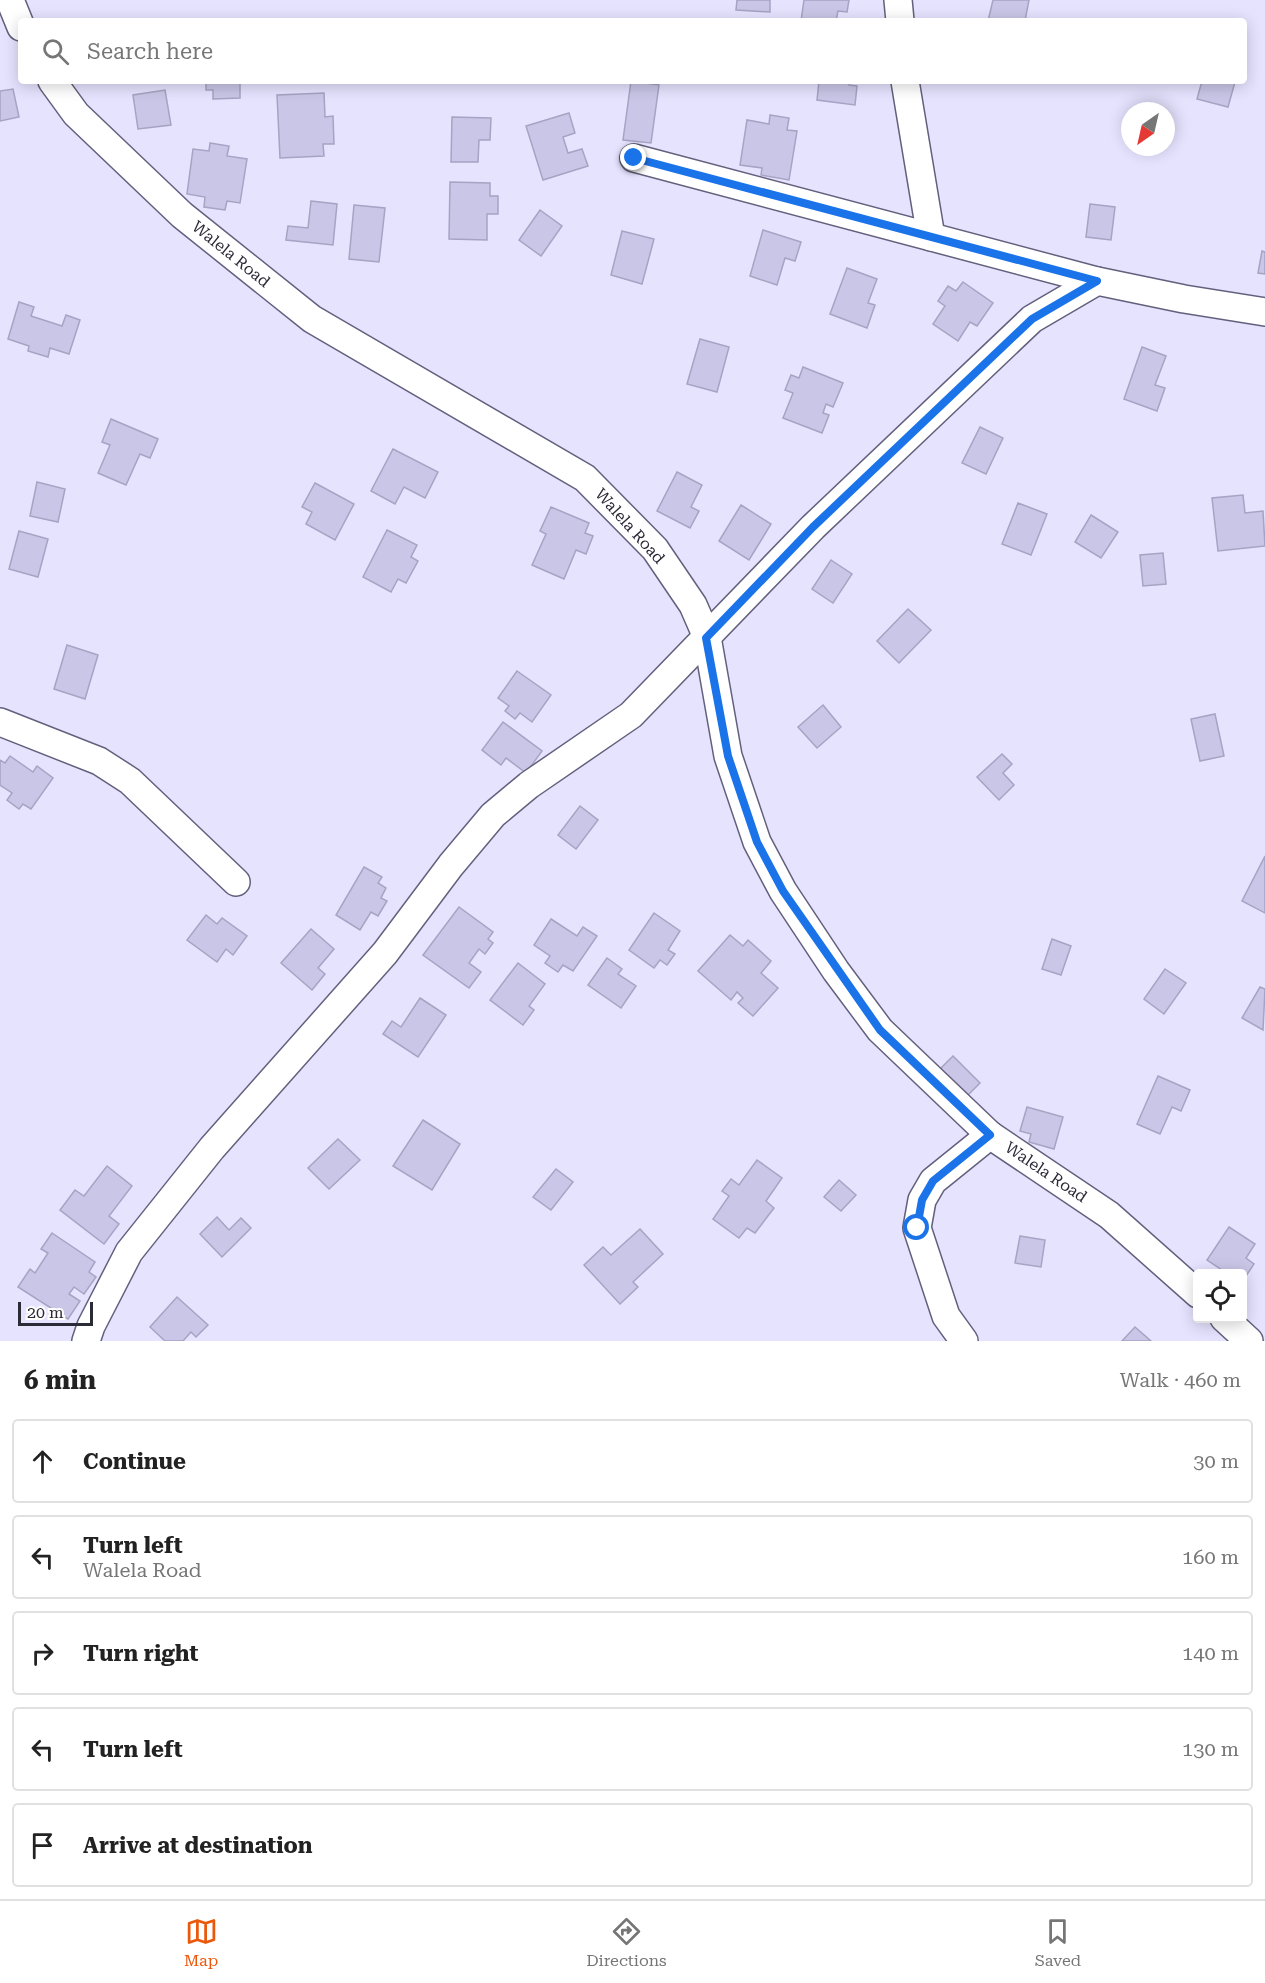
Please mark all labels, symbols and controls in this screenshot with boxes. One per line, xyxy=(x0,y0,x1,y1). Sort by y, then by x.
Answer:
search box xyxy=(18,18,1247,84)
icon: search xyxy=(39,35,72,68)
text: Search here xyxy=(87,39,213,64)
north arrow xyxy=(1121,102,1175,156)
route end xyxy=(620,144,646,170)
street label: Walela Road xyxy=(188,217,274,291)
street label: Walela Road xyxy=(591,484,669,568)
street label: Walela Road xyxy=(1001,1138,1091,1206)
route start xyxy=(903,1214,929,1240)
map controls xyxy=(1193,1269,1247,1323)
button: locate xyxy=(1193,1269,1247,1323)
scale bar xyxy=(18,1299,93,1326)
text: 20 m xyxy=(27,1303,64,1322)
text: 6 min xyxy=(24,1365,96,1395)
text: Walk · 460 m xyxy=(1120,1368,1241,1392)
icon: ahead xyxy=(26,1445,59,1478)
text: Continue xyxy=(83,1449,186,1474)
text: 30 m xyxy=(1193,1449,1239,1473)
text: Turn left xyxy=(83,1533,183,1558)
icon: left xyxy=(26,1541,59,1574)
text: 160 m xyxy=(1182,1545,1239,1569)
text: Walela Road xyxy=(83,1558,201,1582)
icon: right xyxy=(26,1637,59,1670)
text: Turn right xyxy=(83,1641,198,1666)
text: 140 m xyxy=(1182,1641,1239,1665)
icon: left xyxy=(26,1733,59,1766)
text: Turn left xyxy=(83,1737,183,1762)
text: 130 m xyxy=(1182,1737,1239,1761)
icon: arrive xyxy=(26,1829,59,1862)
text: Arrive at destination xyxy=(83,1833,312,1858)
tab: Map xyxy=(184,1915,218,1970)
tab: Directions xyxy=(586,1915,667,1970)
tab: Saved xyxy=(1035,1915,1081,1970)

